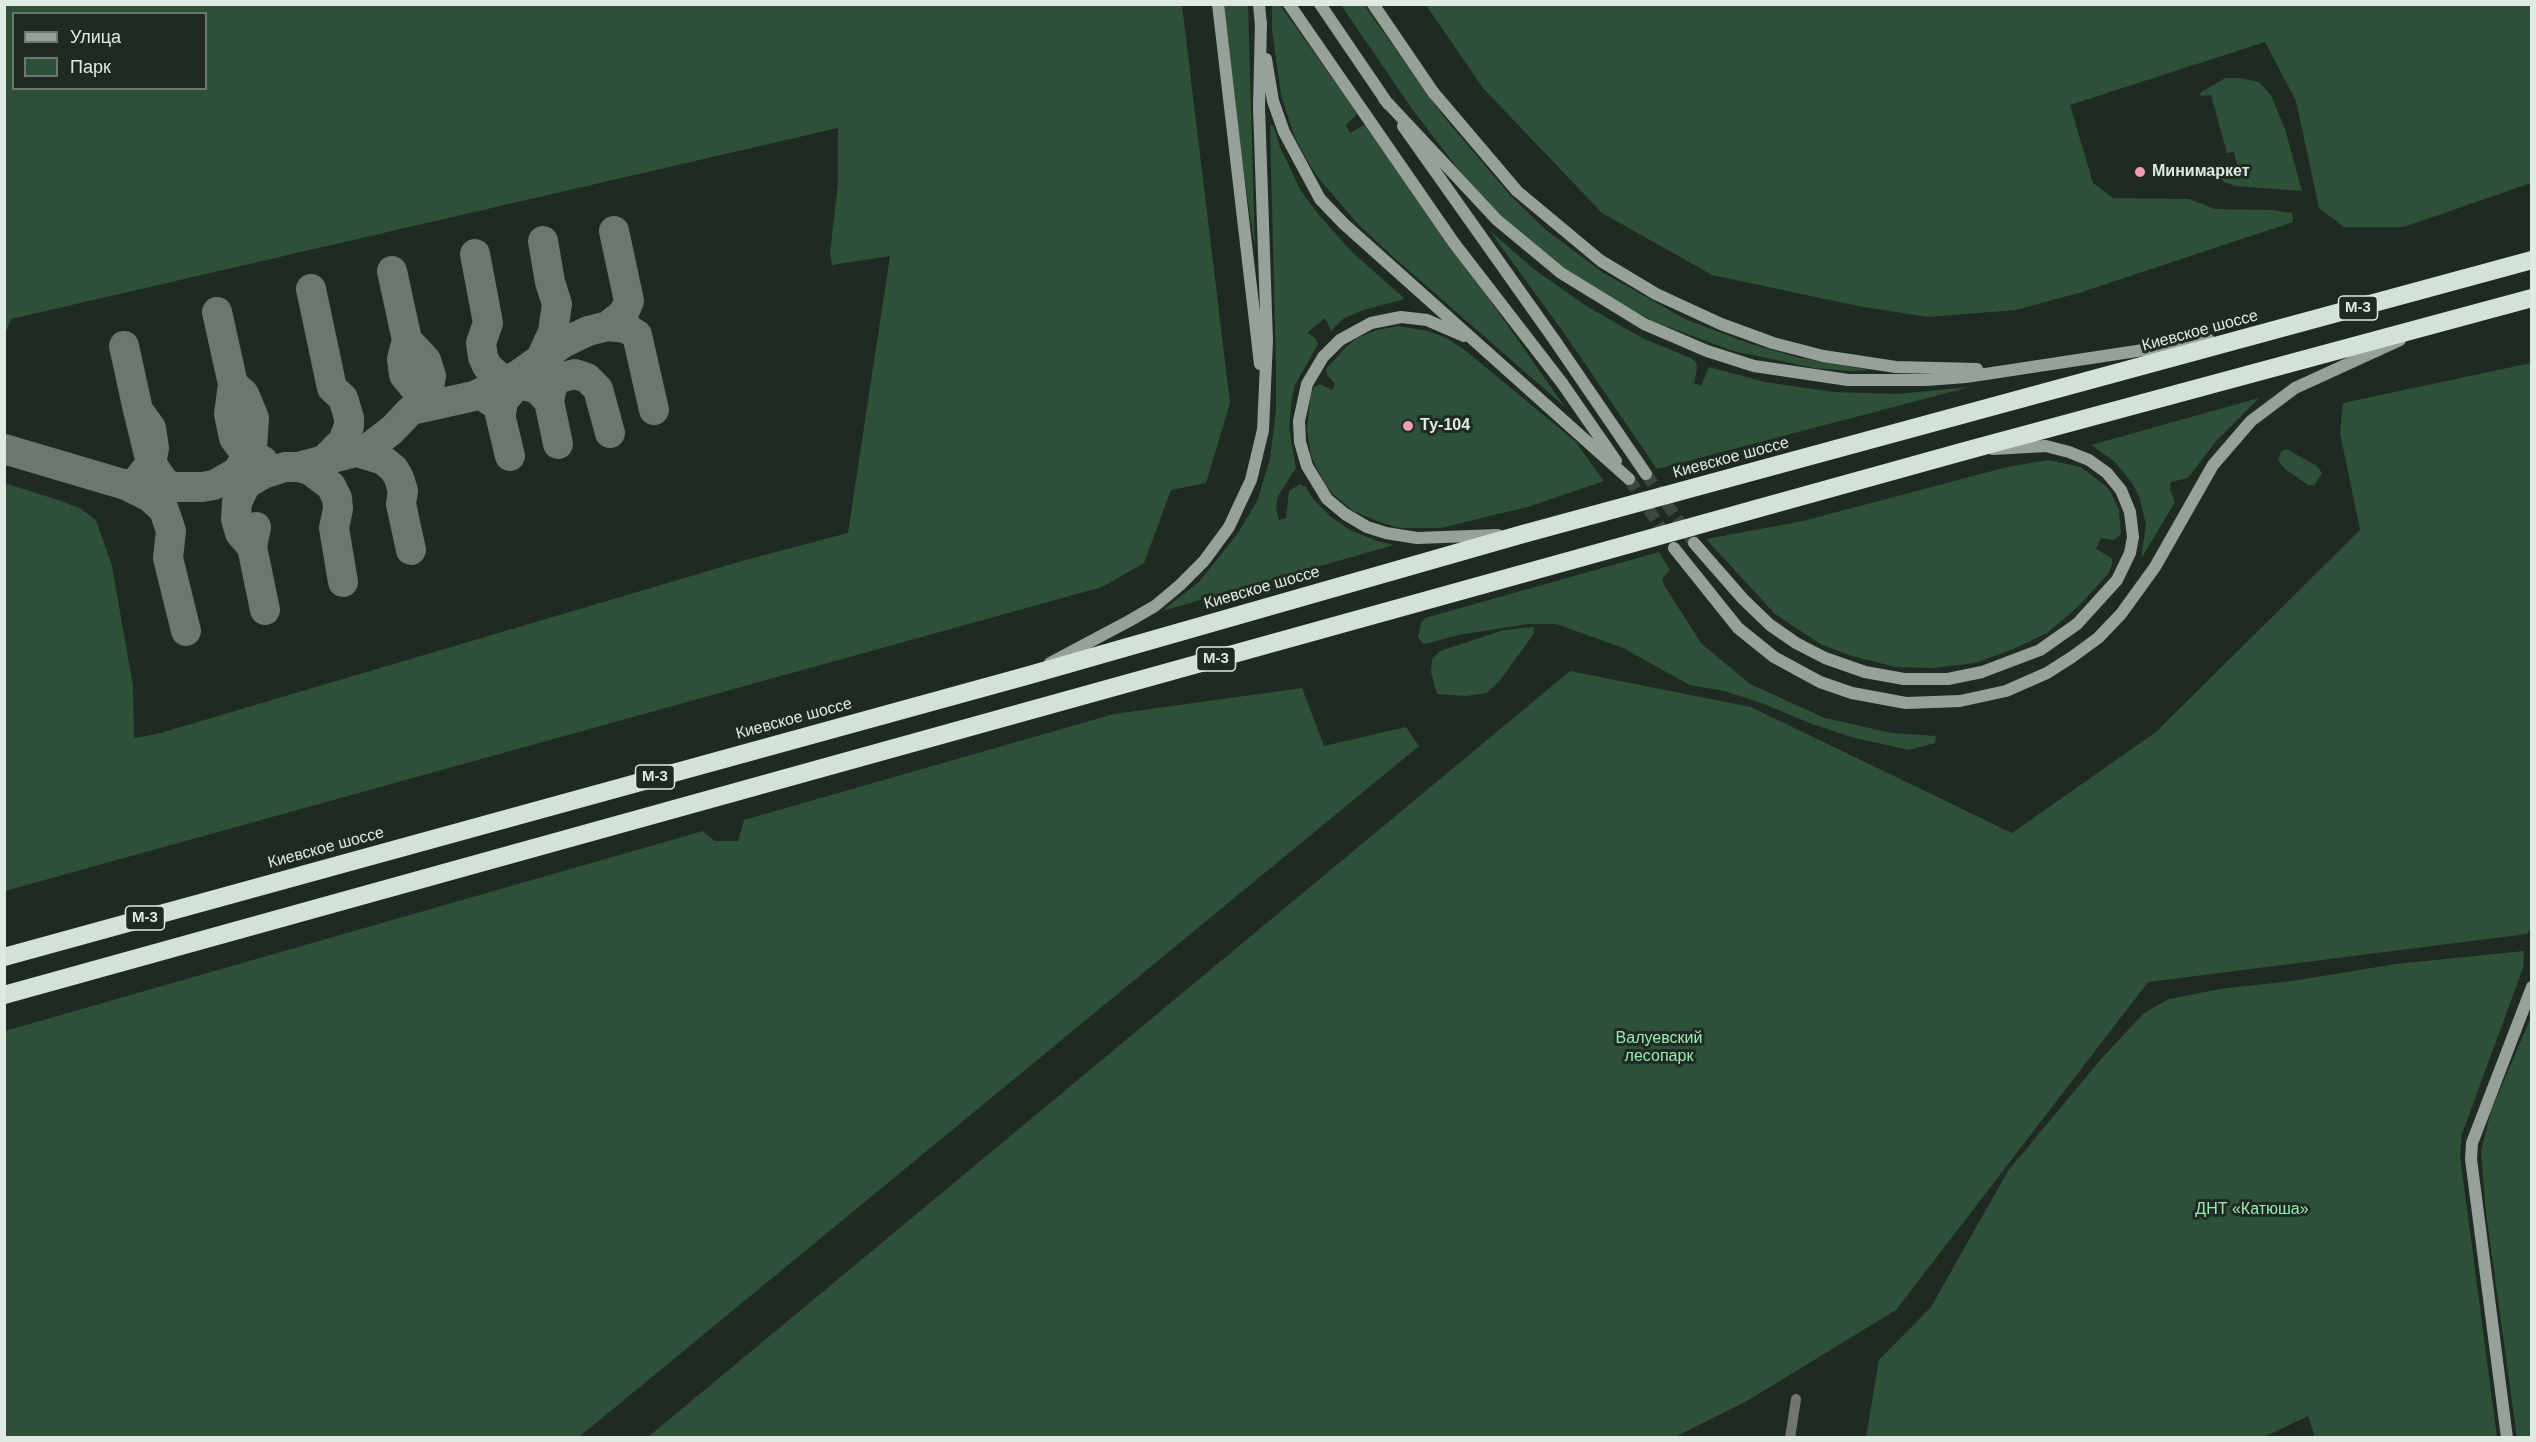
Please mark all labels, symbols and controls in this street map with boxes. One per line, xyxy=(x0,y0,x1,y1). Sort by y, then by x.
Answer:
legend xyxy=(12,12,207,90)
text: Улица xyxy=(70,27,121,47)
text: Парк xyxy=(70,57,111,77)
place label: Минимаркет xyxy=(2152,162,2249,182)
marker: Минимаркет xyxy=(2133,165,2147,179)
road number: М-3 xyxy=(2338,296,2378,320)
street label: Киевское шоссе xyxy=(2140,306,2260,356)
place label: Ту-104 xyxy=(1420,416,1470,436)
marker: Ту-104 xyxy=(1401,419,1415,433)
street label: Киевское шоссе xyxy=(1671,433,1791,483)
street label: Киевское шоссе xyxy=(1202,562,1322,614)
road number: М-3 xyxy=(1196,647,1236,671)
street label: Киевское шоссе xyxy=(734,694,854,744)
road number: М-3 xyxy=(636,765,674,789)
street label: Киевское шоссе xyxy=(266,823,386,873)
road number: М-3 xyxy=(126,906,164,930)
park label: Валуевский лесопарк xyxy=(1616,1029,1702,1067)
park label: ДНТ «Катюша» xyxy=(2195,1200,2309,1220)

